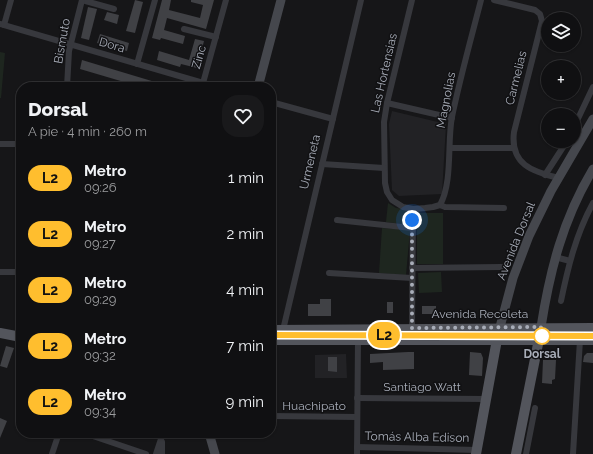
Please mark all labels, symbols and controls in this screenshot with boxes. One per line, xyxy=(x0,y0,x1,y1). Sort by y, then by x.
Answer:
map controls xyxy=(541,12,581,148)
button: layers xyxy=(541,12,581,52)
street label: Bismuto xyxy=(51,17,73,65)
street label: Las Hortensias xyxy=(368,32,400,114)
street label: Dora xyxy=(97,35,127,55)
street label: Zinc xyxy=(189,43,209,70)
street label: Carmelias xyxy=(503,49,530,107)
button: + xyxy=(541,60,581,100)
street label: Magnolias xyxy=(434,71,458,129)
button: heart xyxy=(222,95,264,137)
text: Dorsal xyxy=(28,98,88,120)
button: − xyxy=(541,108,581,148)
text: A pie · 4 min · 260 m xyxy=(28,124,147,139)
street label: Urmeneta xyxy=(297,133,323,191)
text: Metro xyxy=(84,162,126,180)
text: 1 min xyxy=(228,169,264,187)
text: L2 xyxy=(42,170,58,186)
text: 09:26 xyxy=(84,180,117,195)
street label: Avenida Dorsal xyxy=(494,199,538,282)
your location xyxy=(402,210,422,230)
text: Metro xyxy=(84,218,126,236)
text: 2 min xyxy=(227,225,264,243)
text: L2 xyxy=(42,226,58,242)
text: 09:27 xyxy=(84,236,116,251)
text: Metro xyxy=(84,274,126,292)
text: 4 min xyxy=(226,281,264,299)
text: L2 xyxy=(42,282,58,298)
text: 09:29 xyxy=(84,292,116,307)
street label: Avenida Recoleta xyxy=(432,307,528,321)
line badge: L2 xyxy=(366,322,402,348)
text: L2 xyxy=(376,327,392,343)
marker: Dorsal xyxy=(533,327,551,345)
text: Metro xyxy=(84,330,126,348)
text: 7 min xyxy=(226,337,264,355)
text: L2 xyxy=(42,338,58,354)
place label: Dorsal xyxy=(523,347,561,361)
text: 09:32 xyxy=(84,348,116,363)
street label: Santiago Watt xyxy=(383,380,461,394)
text: Metro xyxy=(84,386,126,404)
text: 9 min xyxy=(226,393,264,411)
text: L2 xyxy=(42,394,58,410)
street label: Huachipato xyxy=(282,399,346,413)
text: 09:34 xyxy=(84,404,116,419)
street label: Tomás Alba Edison xyxy=(365,429,469,445)

